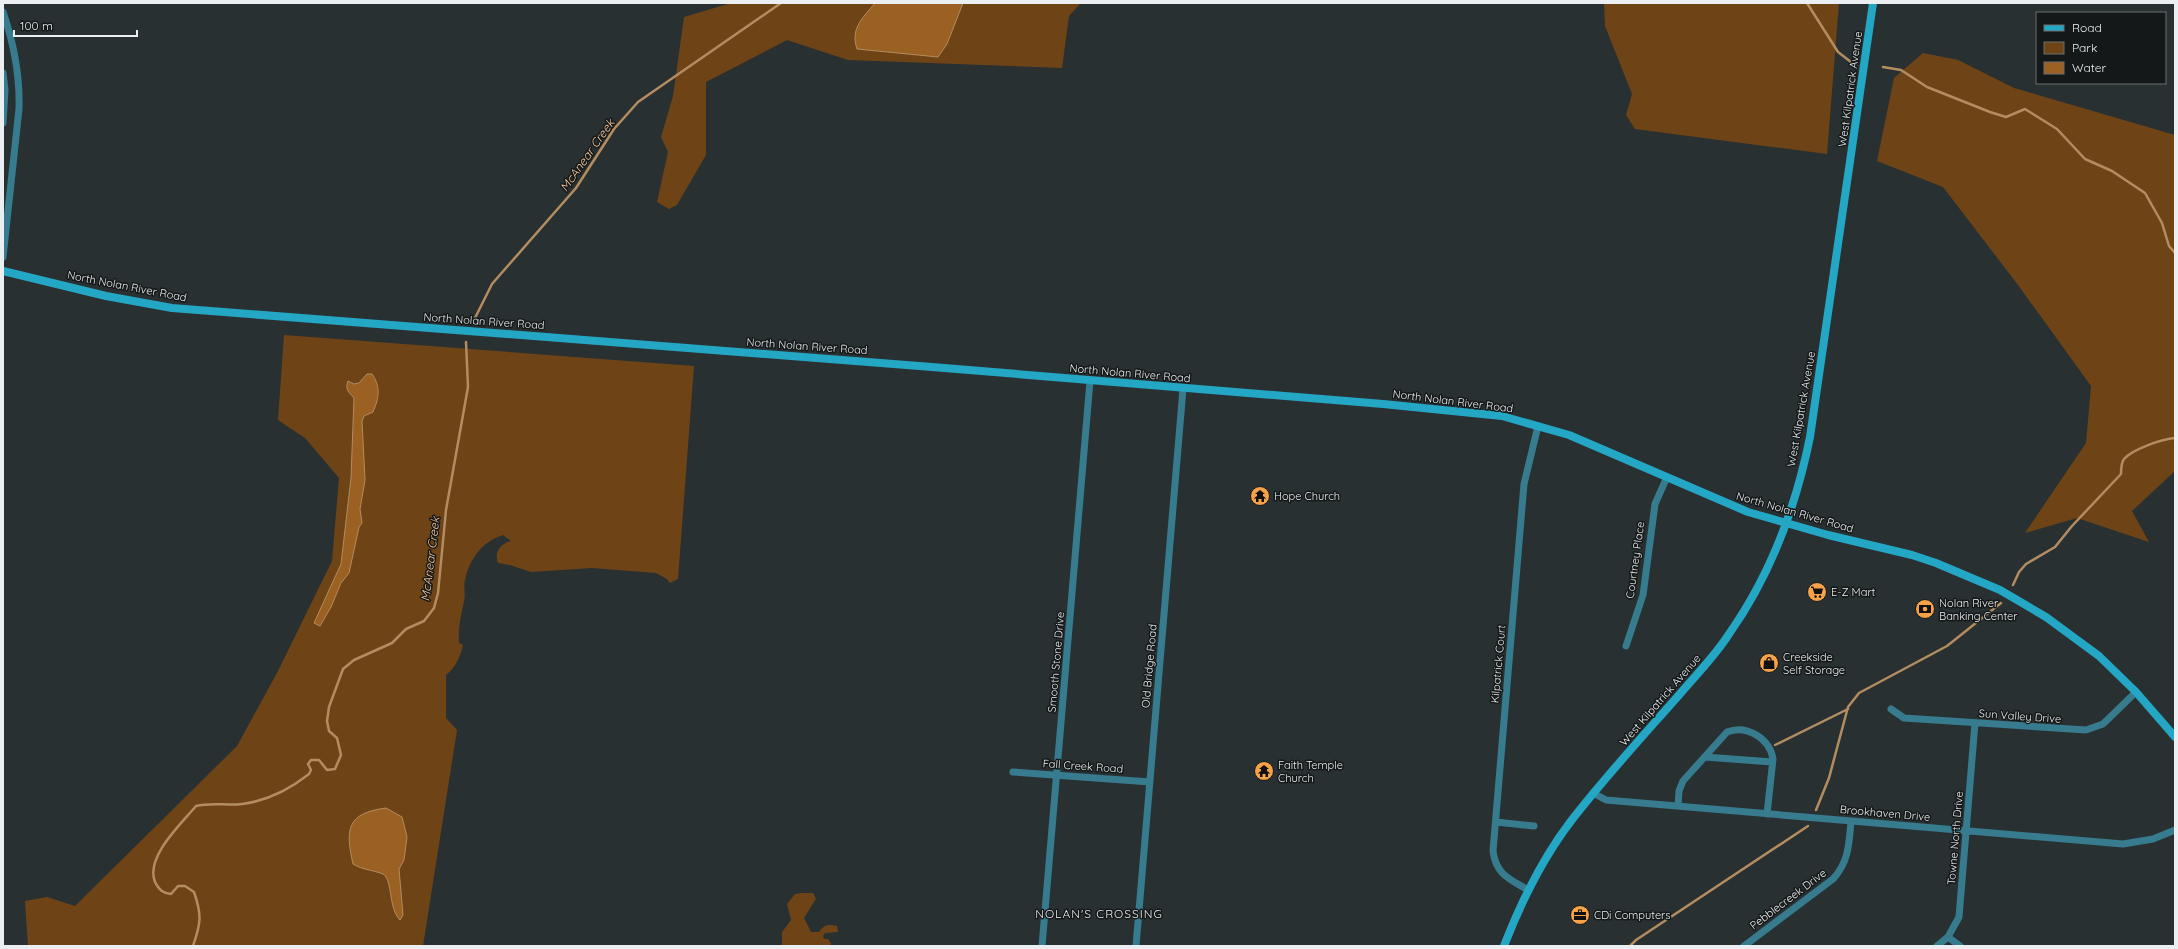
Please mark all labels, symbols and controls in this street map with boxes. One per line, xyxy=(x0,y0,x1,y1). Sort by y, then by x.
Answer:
scale bar xyxy=(14,12,137,38)
legend xyxy=(2036,12,2166,84)
text: 100 m xyxy=(20,18,53,33)
text: Road xyxy=(2072,20,2102,35)
street label: West Kilpatrick Avenue xyxy=(1835,30,1865,148)
text: Park xyxy=(2072,40,2097,55)
text: Water xyxy=(2072,60,2107,75)
water label: McAnear Creek xyxy=(556,115,618,194)
street label: North Nolan River Road xyxy=(66,268,188,304)
street label: North Nolan River Road xyxy=(423,310,545,332)
street label: North Nolan River Road xyxy=(746,335,868,357)
street label: West Kilpatrick Avenue xyxy=(1784,350,1818,468)
street label: North Nolan River Road xyxy=(1069,361,1191,385)
street label: North Nolan River Road xyxy=(1392,387,1514,415)
temple icon: Hope Church xyxy=(1249,485,1271,507)
place label: Hope Church xyxy=(1274,489,1340,503)
street label: North Nolan River Road xyxy=(1735,489,1855,535)
water label: McAnear Creek xyxy=(417,514,443,602)
street label: Courtney Place xyxy=(1623,521,1647,599)
supermarket icon: E-Z Mart xyxy=(1806,581,1828,603)
place label: E-Z Mart xyxy=(1831,585,1876,599)
place label: Nolan River Banking Center xyxy=(1939,596,2018,623)
bank icon: Nolan River Banking Center xyxy=(1914,598,1936,620)
street label: Smooth Stone Drive xyxy=(1045,611,1067,713)
street label: Old Bridge Road xyxy=(1138,624,1160,708)
street label: Kilpatrick Court xyxy=(1488,624,1508,704)
place label: Creekside Self Storage xyxy=(1783,650,1845,677)
street label: West Kilpatrick Avenue xyxy=(1616,651,1704,749)
shop icon: Creekside Self Storage xyxy=(1758,652,1780,674)
street label: Sun Valley Drive xyxy=(1978,706,2062,726)
street label: Fall Creek Road xyxy=(1042,756,1124,776)
place label: Faith Temple Church xyxy=(1278,758,1343,785)
temple icon: Faith Temple Church xyxy=(1253,760,1275,782)
street label: Towne North Drive xyxy=(1944,790,1966,886)
street label: Brookhaven Drive xyxy=(1839,802,1931,824)
street label: Pebblecreek Drive xyxy=(1747,866,1829,932)
office icon: CDi Computers xyxy=(1569,904,1591,926)
district label: NOLAN'S CROSSING xyxy=(1035,906,1163,921)
place label: CDi Computers xyxy=(1594,908,1671,922)

